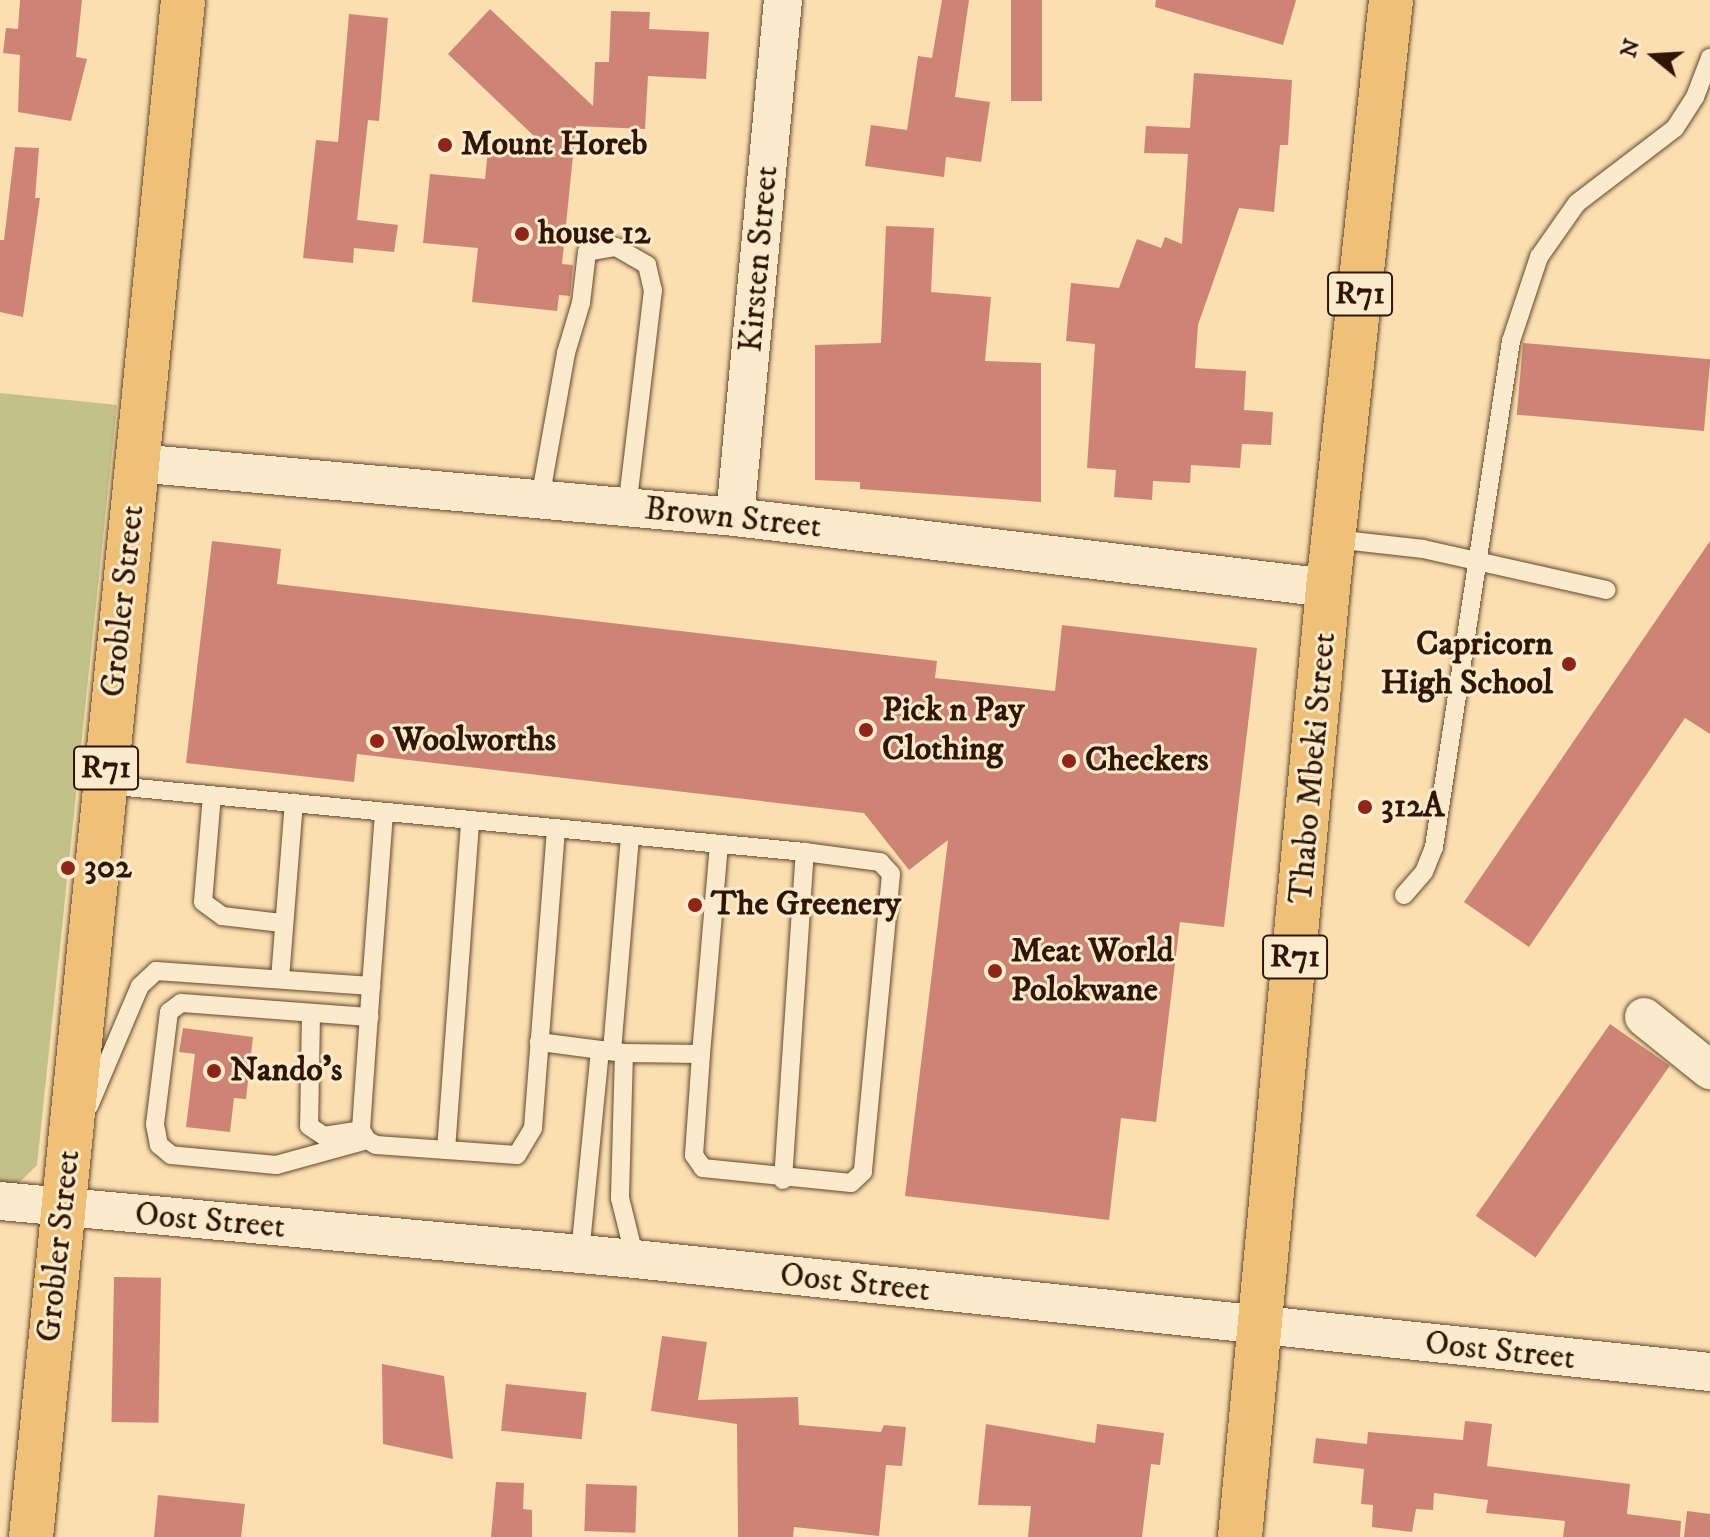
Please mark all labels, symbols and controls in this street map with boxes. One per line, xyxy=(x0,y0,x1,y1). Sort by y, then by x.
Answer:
north arrow xyxy=(1614,16,1694,96)
text: N xyxy=(1615,36,1646,61)
place label: Mount Horeb xyxy=(461,125,647,165)
marker: Mount Horeb xyxy=(436,136,454,154)
street label: Kirsten Street xyxy=(731,164,787,354)
place label: house 12 xyxy=(538,214,651,254)
marker: house 12 xyxy=(513,225,531,243)
road number: R71 xyxy=(1326,266,1394,322)
street label: Brown Street xyxy=(643,488,823,548)
street label: Grobler Street xyxy=(93,503,153,699)
place label: Capricorn High School xyxy=(1381,624,1553,704)
street label: Thabo Mbeki Street xyxy=(1281,631,1345,905)
marker: Capricorn High School xyxy=(1560,655,1578,673)
place label: Pick n Pay Clothing xyxy=(882,690,1024,770)
place label: Woolworths xyxy=(393,721,556,761)
marker: Pick n Pay Clothing xyxy=(857,721,875,739)
marker: Woolworths xyxy=(368,732,386,750)
road number: R71 xyxy=(72,740,140,796)
place label: Checkers xyxy=(1085,741,1209,781)
marker: Checkers xyxy=(1060,752,1078,770)
place label: 312A xyxy=(1381,787,1445,827)
marker: 312A xyxy=(1356,798,1374,816)
place label: 302 xyxy=(84,848,132,888)
marker: 302 xyxy=(59,859,77,877)
place label: The Greenery xyxy=(711,885,901,925)
marker: The Greenery xyxy=(686,896,704,914)
road number: R71 xyxy=(1261,929,1329,985)
place label: Meat World Polokwane xyxy=(1011,931,1174,1010)
marker: Meat World Polokwane xyxy=(986,962,1004,980)
place label: Nando's xyxy=(230,1051,342,1091)
marker: Nando's xyxy=(205,1062,223,1080)
street label: Grobler Street xyxy=(29,1148,89,1344)
street label: Oost Street xyxy=(133,1194,287,1248)
street label: Oost Street xyxy=(778,1255,932,1311)
street label: Oost Street xyxy=(1423,1323,1577,1379)

